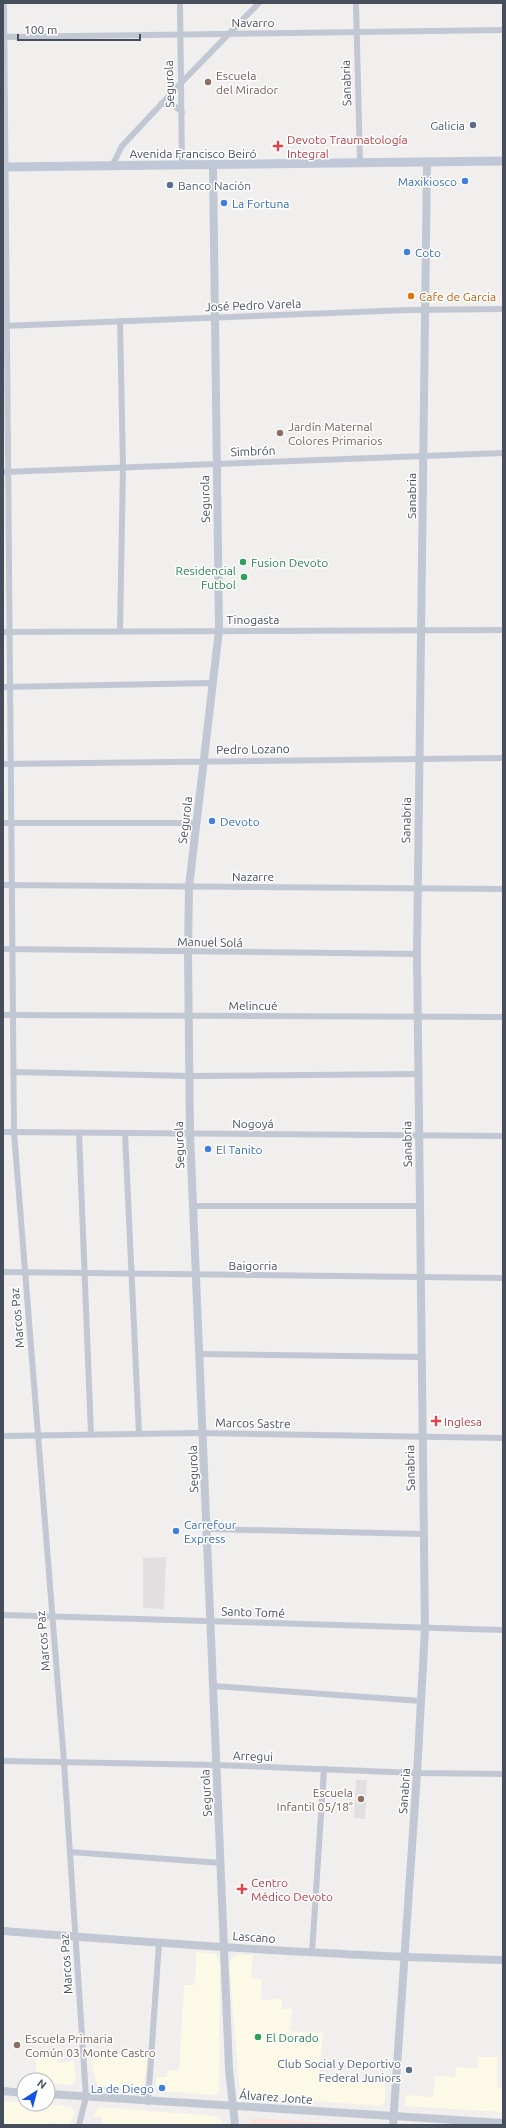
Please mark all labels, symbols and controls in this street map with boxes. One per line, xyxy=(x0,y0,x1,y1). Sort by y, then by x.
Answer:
scale bar xyxy=(18,16,140,42)
street label: Navarro xyxy=(232,16,274,29)
text: 100 m xyxy=(24,23,57,36)
street label: Segurola xyxy=(162,60,176,108)
street label: Sanabria xyxy=(339,60,353,106)
place label: Escuela del Mirador xyxy=(216,69,279,96)
marker: Escuela del Mirador xyxy=(203,77,213,87)
place label: Galicia xyxy=(430,119,465,132)
marker: Galicia xyxy=(468,120,478,130)
place label: Devoto Traumatología Integral xyxy=(287,133,408,160)
marker: Devoto Traumatología Integral xyxy=(272,140,284,152)
street label: Avenida Francisco Beiró xyxy=(129,147,257,160)
place label: Maxikiosco xyxy=(398,175,457,188)
marker: Maxikiosco xyxy=(460,176,470,186)
place label: Banco Nación xyxy=(178,179,251,192)
marker: Banco Nación xyxy=(165,180,175,190)
place label: La Fortuna xyxy=(232,197,290,210)
marker: La Fortuna xyxy=(219,198,229,208)
place label: Coto xyxy=(415,246,441,259)
marker: Coto xyxy=(402,247,412,257)
place label: Cafe de Garcia xyxy=(419,290,496,303)
marker: Cafe de Garcia xyxy=(406,291,416,301)
street label: José Pedro Varela xyxy=(205,297,301,313)
place label: Jardín Maternal Colores Primarios xyxy=(288,420,383,447)
marker: Jardín Maternal Colores Primarios xyxy=(275,428,285,438)
street label: Simbrón xyxy=(230,444,276,458)
street label: Sanabria xyxy=(405,473,418,519)
street label: Segurola xyxy=(198,475,212,523)
place label: Fusion Devoto xyxy=(251,556,328,569)
marker: Fusion Devoto xyxy=(238,557,248,567)
place label: Residencial Futbol xyxy=(175,564,236,591)
marker: Residencial Futbol xyxy=(239,572,249,582)
street label: Tinogasta xyxy=(227,613,279,626)
street label: Pedro Lozano xyxy=(216,742,290,756)
street label: Segurola xyxy=(176,796,194,844)
street label: Sanabria xyxy=(399,797,413,843)
place label: Devoto xyxy=(220,815,260,828)
marker: Devoto xyxy=(207,816,217,826)
street label: Nazarre xyxy=(232,870,274,883)
street label: Manuel Solá xyxy=(177,935,243,949)
street label: Melincué xyxy=(228,999,278,1012)
street label: Nogoyá xyxy=(232,1117,274,1130)
street label: Segurola xyxy=(172,1121,186,1169)
street label: Sanabria xyxy=(400,1121,414,1167)
place label: El Tanito xyxy=(216,1143,262,1156)
marker: El Tanito xyxy=(203,1144,213,1154)
street label: Baigorria xyxy=(229,1259,277,1272)
street label: Marcos Paz xyxy=(8,1287,26,1349)
place label: Inglesa xyxy=(444,1415,482,1428)
street label: Marcos Sastre xyxy=(215,1416,291,1430)
marker: Inglesa xyxy=(431,1416,441,1426)
street label: Segurola xyxy=(186,1445,200,1493)
street label: Sanabria xyxy=(403,1445,417,1491)
place label: Carrefour Express xyxy=(184,1518,237,1545)
marker: Carrefour Express xyxy=(171,1526,181,1536)
street label: Santo Tomé xyxy=(221,1604,285,1620)
street label: Marcos Paz xyxy=(34,1610,52,1672)
street label: Arregui xyxy=(233,1749,273,1763)
street label: Sanabria xyxy=(396,1768,412,1814)
street label: Segurola xyxy=(198,1769,214,1817)
place label: Escuela Infantil 05/18° xyxy=(277,1786,353,1813)
marker: Escuela Infantil 05/18° xyxy=(356,1794,366,1804)
place label: Centro Médico Devoto xyxy=(251,1876,333,1903)
marker: Centro Médico Devoto xyxy=(236,1883,248,1895)
street label: Lascano xyxy=(232,1929,276,1945)
street label: Marcos Paz xyxy=(57,1933,75,1995)
place label: El Dorado xyxy=(266,2031,319,2044)
place label: Escuela Primaria Común 03 Monte Castro xyxy=(25,2032,156,2059)
marker: El Dorado xyxy=(253,2032,263,2042)
marker: Escuela Primaria Común 03 Monte Castro xyxy=(12,2040,22,2050)
place label: Club Social y Deportivo Federal Juniors xyxy=(277,2057,401,2084)
marker: Club Social y Deportivo Federal Juniors xyxy=(404,2065,414,2075)
north arrow xyxy=(16,2072,56,2112)
text: N xyxy=(35,2077,49,2091)
place label: La de Diego xyxy=(91,2082,154,2095)
marker: La de Diego xyxy=(157,2083,167,2093)
street label: Álvarez Jonte xyxy=(239,2088,313,2106)

